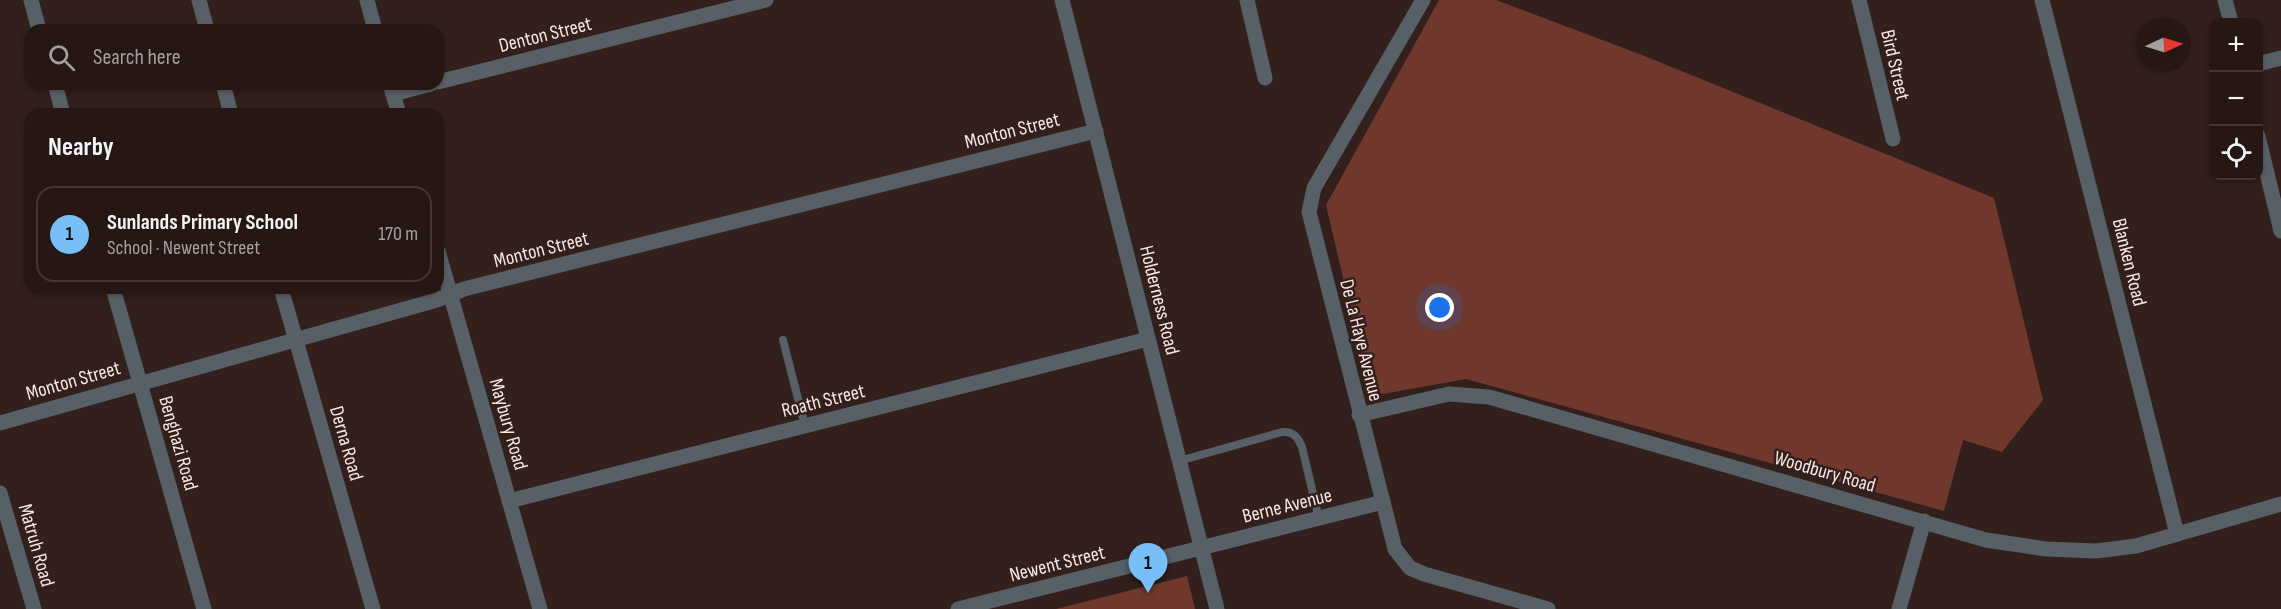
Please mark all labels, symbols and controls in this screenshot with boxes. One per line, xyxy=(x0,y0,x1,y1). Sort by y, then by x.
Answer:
street label: Denton Street xyxy=(496,12,594,58)
north arrow xyxy=(2137,18,2191,72)
map controls xyxy=(2209,18,2263,180)
button: + xyxy=(2209,18,2263,72)
search box xyxy=(24,24,444,90)
street label: Bird Street xyxy=(1875,28,1915,103)
icon: search xyxy=(45,41,78,74)
text: Search here xyxy=(93,44,180,71)
button: − xyxy=(2209,72,2263,126)
street label: Monton Street xyxy=(962,108,1062,154)
button: locate xyxy=(2209,126,2263,180)
text: Nearby xyxy=(48,132,114,163)
text: Sunlands Primary School xyxy=(107,209,298,236)
street label: Blanken Road xyxy=(2107,216,2151,308)
text: 1 xyxy=(66,222,73,246)
text: 170 m xyxy=(378,222,418,246)
street label: Monton Street xyxy=(491,227,591,273)
text: School · Newent Street xyxy=(107,236,260,260)
street label: Holderness Road xyxy=(1134,243,1184,357)
street label: De La Haye Avenue xyxy=(1334,277,1388,404)
your location xyxy=(1425,293,1454,322)
street label: Monton Street xyxy=(23,356,123,406)
street label: Maybury Road xyxy=(484,376,533,473)
street label: Roath Street xyxy=(779,379,867,423)
street label: Benghazi Road xyxy=(153,393,203,493)
street label: Derna Road xyxy=(324,403,368,483)
street label: Woodbury Road xyxy=(1771,446,1878,498)
street label: Berne Avenue xyxy=(1240,483,1334,529)
street label: Matruh Road xyxy=(13,501,59,589)
street label: Newent Street xyxy=(1007,541,1107,587)
pin: 1 xyxy=(1128,544,1168,593)

